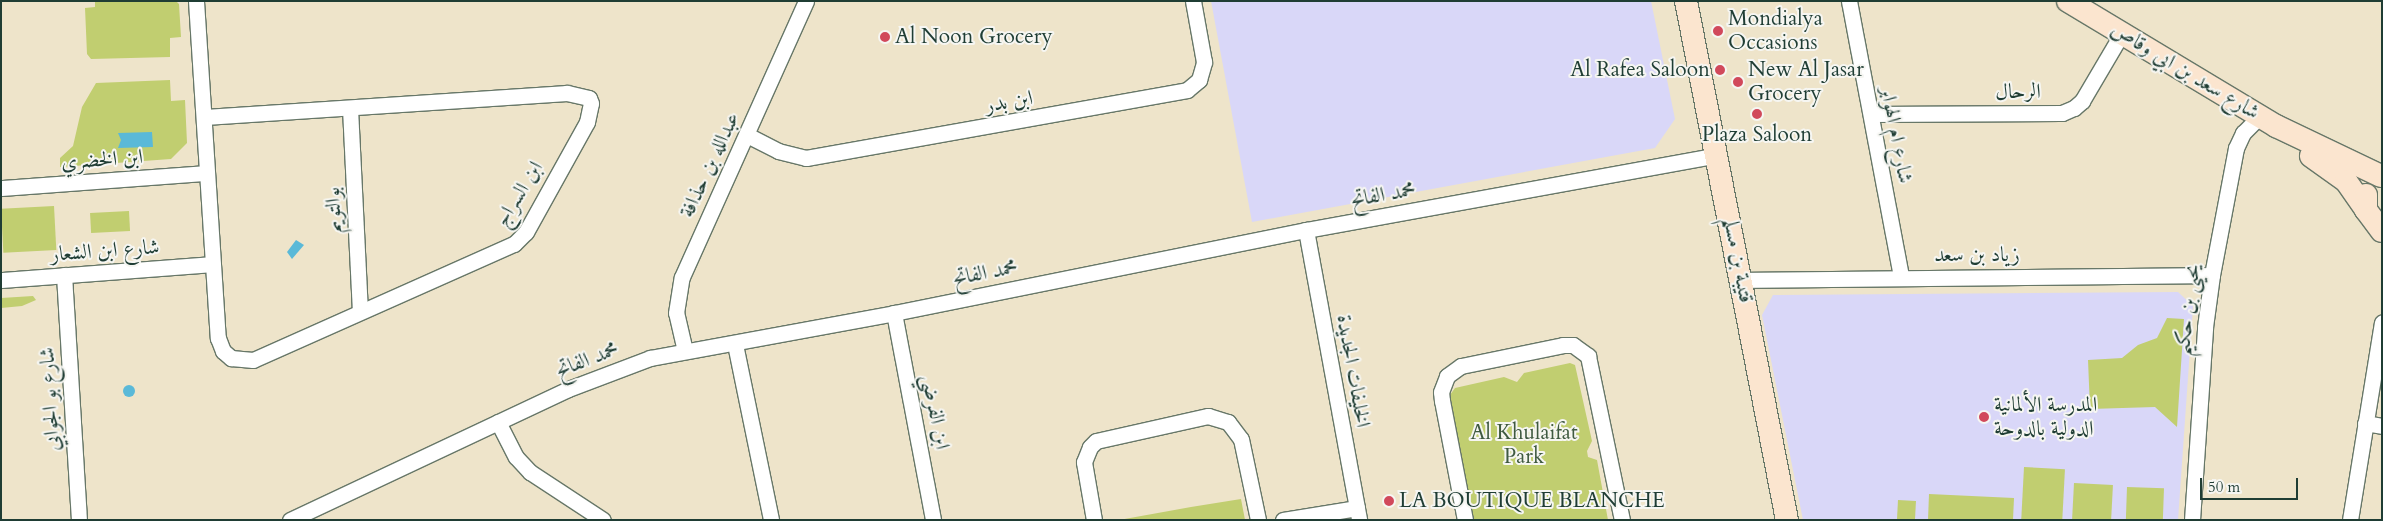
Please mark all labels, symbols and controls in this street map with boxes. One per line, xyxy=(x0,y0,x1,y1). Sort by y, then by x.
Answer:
place label: Mondialya Occasions xyxy=(1728,6,1823,56)
street label: شارع سعد بن ابي وقاص xyxy=(2106,17,2264,125)
place label: Al Noon Grocery xyxy=(895,24,1053,50)
marker: Mondialya Occasions xyxy=(1712,25,1724,37)
marker: Al Noon Grocery xyxy=(879,31,891,43)
place label: Al Rafea Saloon xyxy=(1570,57,1710,83)
place label: New Al Jasar Grocery xyxy=(1748,57,1864,107)
marker: Al Rafea Saloon xyxy=(1714,64,1726,76)
marker: New Al Jasar Grocery xyxy=(1732,76,1744,88)
street label: الرحال xyxy=(1995,79,2041,105)
street label: ابن بدر xyxy=(983,85,1035,119)
street label: شارع ام الهوابر xyxy=(1874,85,1918,185)
street label: عبدالله بن حذافة xyxy=(675,108,745,222)
marker: Plaza Saloon xyxy=(1751,108,1763,120)
place label: Plaza Saloon xyxy=(1702,122,1812,148)
street label: ابن الخضري xyxy=(60,145,144,175)
street label: ابن السراج xyxy=(489,157,549,231)
street label: محمد الفاتح xyxy=(1349,177,1417,213)
street label: بوالتويم xyxy=(320,186,348,234)
street label: قتيبة بن مسلم xyxy=(1717,215,1759,305)
street label: شارع ابن الشعار xyxy=(50,235,160,267)
street label: زياد بن سعد xyxy=(1934,242,2020,268)
street label: محمد الفاتح xyxy=(950,254,1020,292)
street label: يحيى بن حكيم xyxy=(2170,263,2206,357)
street label: الخليفات الجديدة xyxy=(1331,313,1375,429)
street label: محمد الفاتح xyxy=(552,337,622,383)
street label: شارع بو الجوابي xyxy=(35,346,65,452)
street label: ابن الفرضي xyxy=(915,372,955,452)
place label: المدرسة الألمانية الدولية بالدوحة xyxy=(1994,392,2097,442)
marker: المدرسة الألمانية الدولية بالدوحة xyxy=(1978,411,1990,423)
park label: Al Khulaifat Park xyxy=(1470,420,1578,470)
scale bar xyxy=(2203,468,2300,500)
text: 50 m xyxy=(2208,477,2240,497)
place label: LA BOUTIQUE BLANCHE xyxy=(1399,488,1665,514)
marker: LA BOUTIQUE BLANCHE xyxy=(1383,495,1395,507)

